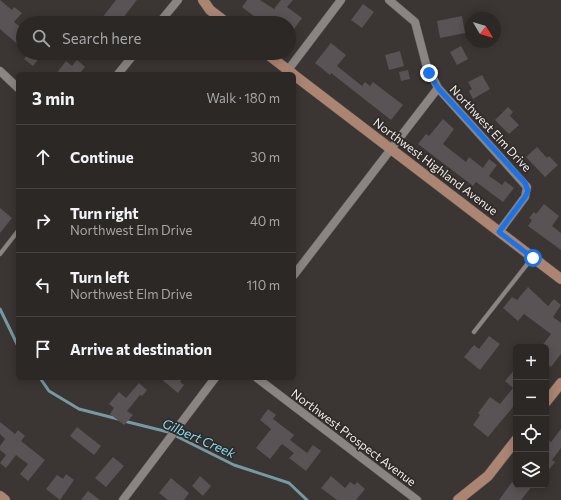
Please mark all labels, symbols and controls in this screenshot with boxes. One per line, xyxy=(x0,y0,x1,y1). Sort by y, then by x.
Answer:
north arrow xyxy=(465,12,501,48)
search box xyxy=(16,16,296,60)
icon: search xyxy=(30,27,52,49)
text: Search here xyxy=(62,29,141,47)
route end xyxy=(420,64,438,82)
street label: Northwest Elm Drive xyxy=(447,82,535,174)
text: 3 min xyxy=(32,88,75,109)
text: Walk · 180 m xyxy=(206,90,280,106)
street label: Northwest Highland Avenue xyxy=(371,115,501,217)
icon: ahead xyxy=(32,146,54,168)
text: Continue xyxy=(70,148,134,166)
text: 30 m xyxy=(250,149,280,165)
text: Turn right xyxy=(70,204,139,222)
icon: right xyxy=(32,210,54,232)
text: 40 m xyxy=(250,213,280,229)
text: Northwest Elm Drive xyxy=(70,222,192,238)
route start xyxy=(524,249,542,267)
text: Turn left xyxy=(70,268,129,286)
icon: left xyxy=(32,274,54,296)
text: 110 m xyxy=(247,277,280,293)
text: Northwest Elm Drive xyxy=(70,286,192,302)
icon: arrive xyxy=(32,338,54,360)
text: Arrive at destination xyxy=(70,340,212,358)
map controls xyxy=(513,344,549,488)
button: + xyxy=(513,344,549,380)
button: − xyxy=(513,380,549,416)
street label: Northwest Prospect Avenue xyxy=(289,386,419,488)
water label: Gilbert Creek xyxy=(160,415,239,462)
button: locate xyxy=(513,416,549,452)
button: layers xyxy=(513,452,549,488)

